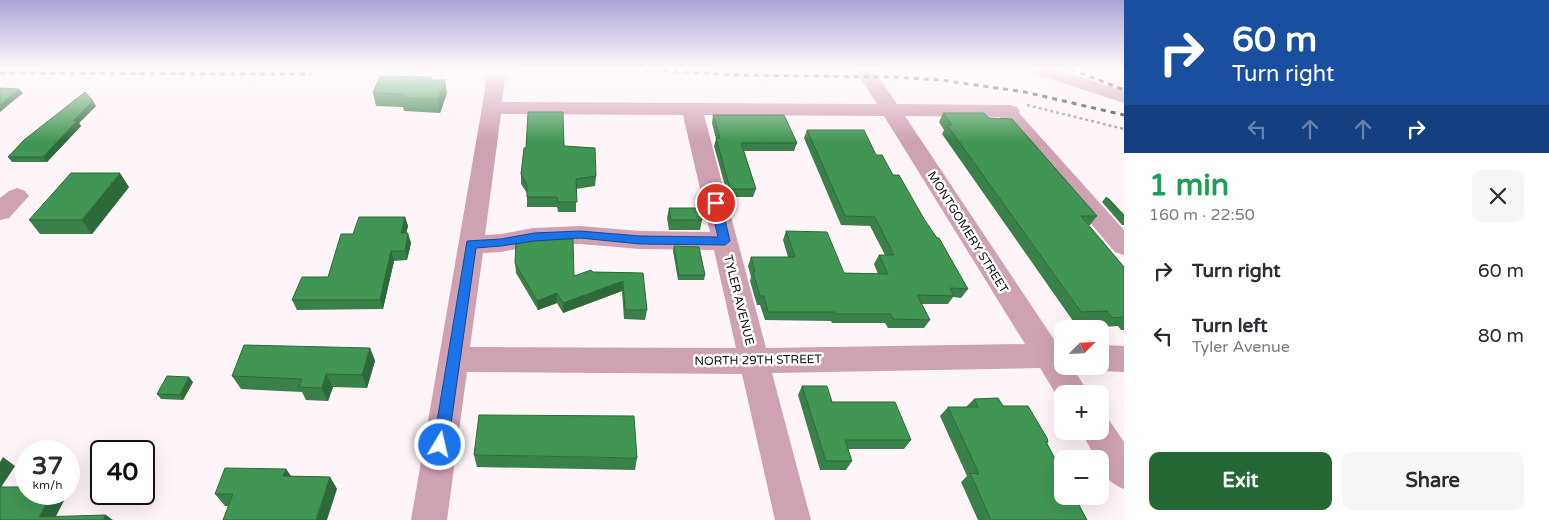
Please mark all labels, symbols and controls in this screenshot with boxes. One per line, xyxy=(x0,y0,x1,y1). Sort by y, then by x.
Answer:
text: 60 m xyxy=(1232,19,1317,61)
icon: right xyxy=(1149,20,1214,85)
text: Turn right xyxy=(1232,61,1334,87)
icon: left xyxy=(1243,115,1271,143)
icon: ahead xyxy=(1296,115,1324,143)
icon: ahead xyxy=(1349,115,1377,143)
icon: right xyxy=(1402,115,1430,143)
text: 1 min xyxy=(1149,167,1229,204)
street label: MONTGOMERY STREET xyxy=(925,169,1012,296)
button: close xyxy=(1472,170,1524,222)
pin xyxy=(695,182,737,224)
icon: arrive xyxy=(702,189,730,217)
text: 160 m · 22:50 xyxy=(1149,205,1255,225)
street label: TYLER AVENUE xyxy=(721,253,757,347)
icon: right xyxy=(1149,257,1177,285)
text: Turn right xyxy=(1192,260,1280,282)
text: 60 m xyxy=(1478,260,1524,282)
text: Turn left xyxy=(1192,315,1268,337)
north arrow xyxy=(1054,320,1109,375)
map controls xyxy=(1054,320,1109,505)
icon: left xyxy=(1149,322,1177,350)
text: 80 m xyxy=(1478,325,1524,347)
text: Tyler Avenue xyxy=(1192,337,1290,357)
street label: NORTH 29TH STREET xyxy=(694,352,822,368)
button: + xyxy=(1054,385,1109,440)
position arrow xyxy=(413,418,465,470)
speed limit sign: 40 xyxy=(90,440,155,505)
button: − xyxy=(1054,450,1109,505)
text: 37 xyxy=(32,451,63,481)
button: Exit xyxy=(1149,452,1332,510)
button: Share xyxy=(1342,452,1524,510)
text: km/h xyxy=(32,478,63,492)

